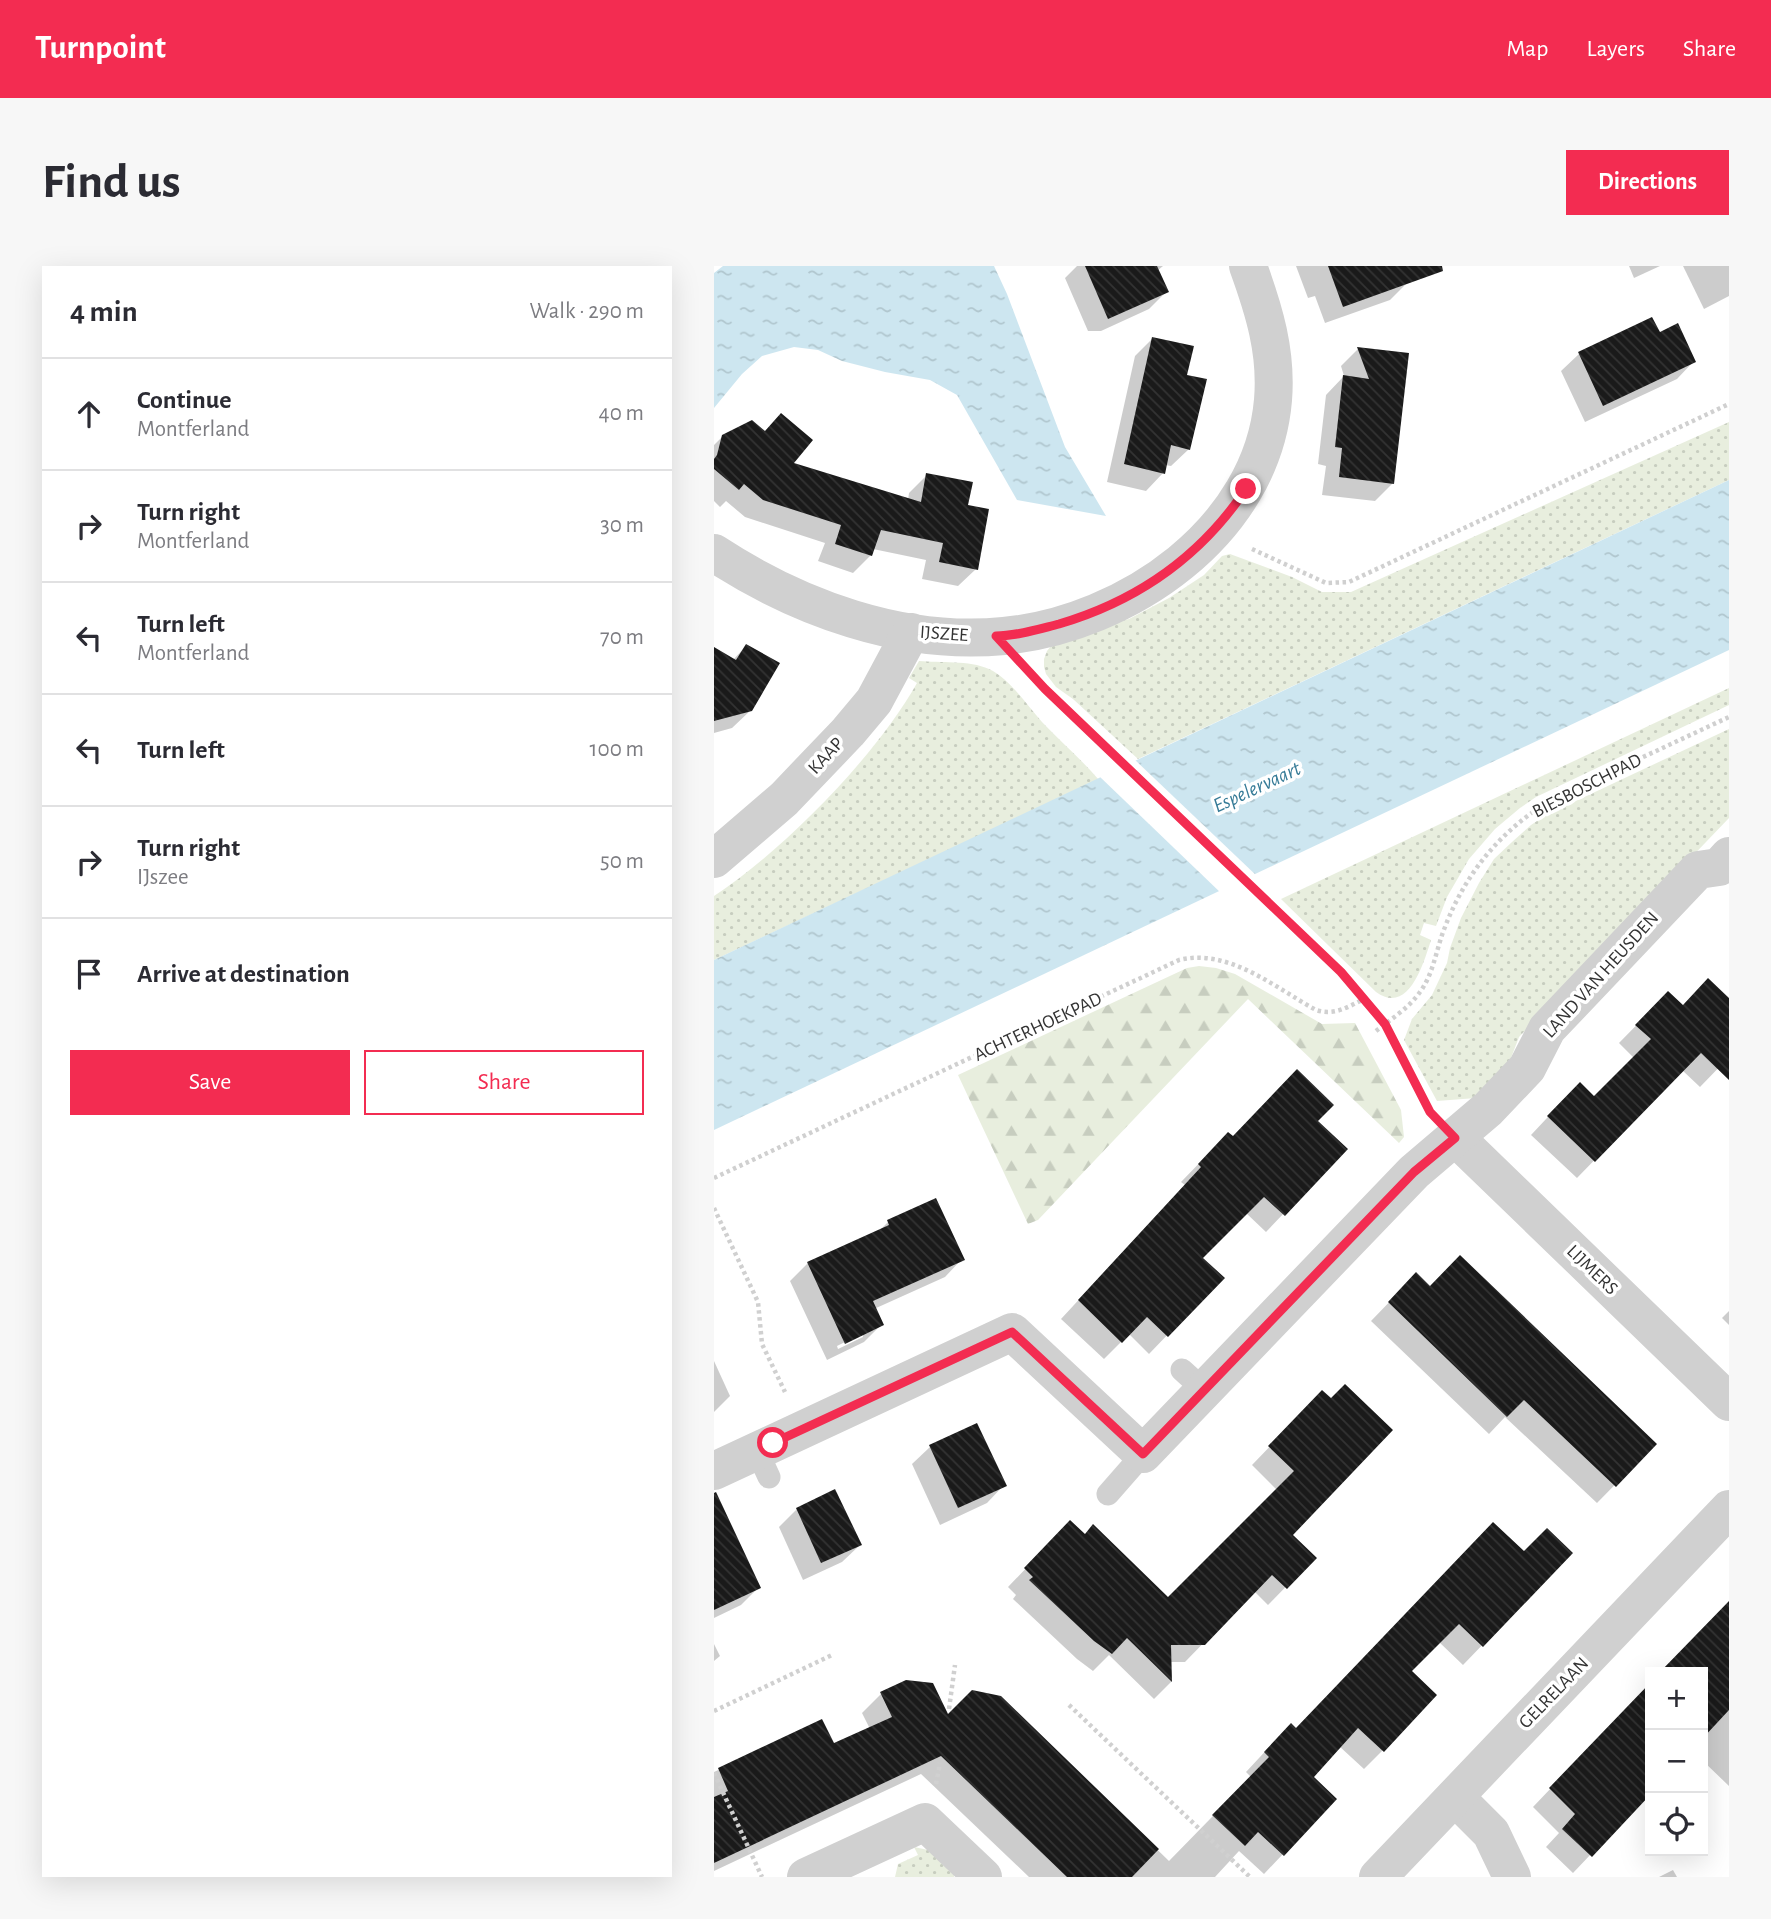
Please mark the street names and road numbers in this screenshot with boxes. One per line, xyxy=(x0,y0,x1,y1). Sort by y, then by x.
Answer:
street label: IJSZEE xyxy=(919,623,969,645)
street label: KAAP xyxy=(805,734,847,778)
street label: BIESBOSCHPAD xyxy=(1529,750,1645,822)
street label: LAND VAN HEUSDEN xyxy=(1540,908,1662,1042)
street label: ACHTERHOEKPAD xyxy=(971,989,1105,1065)
street label: LIJMERS xyxy=(1563,1241,1621,1299)
street label: GELRELAAN xyxy=(1516,1654,1592,1732)

